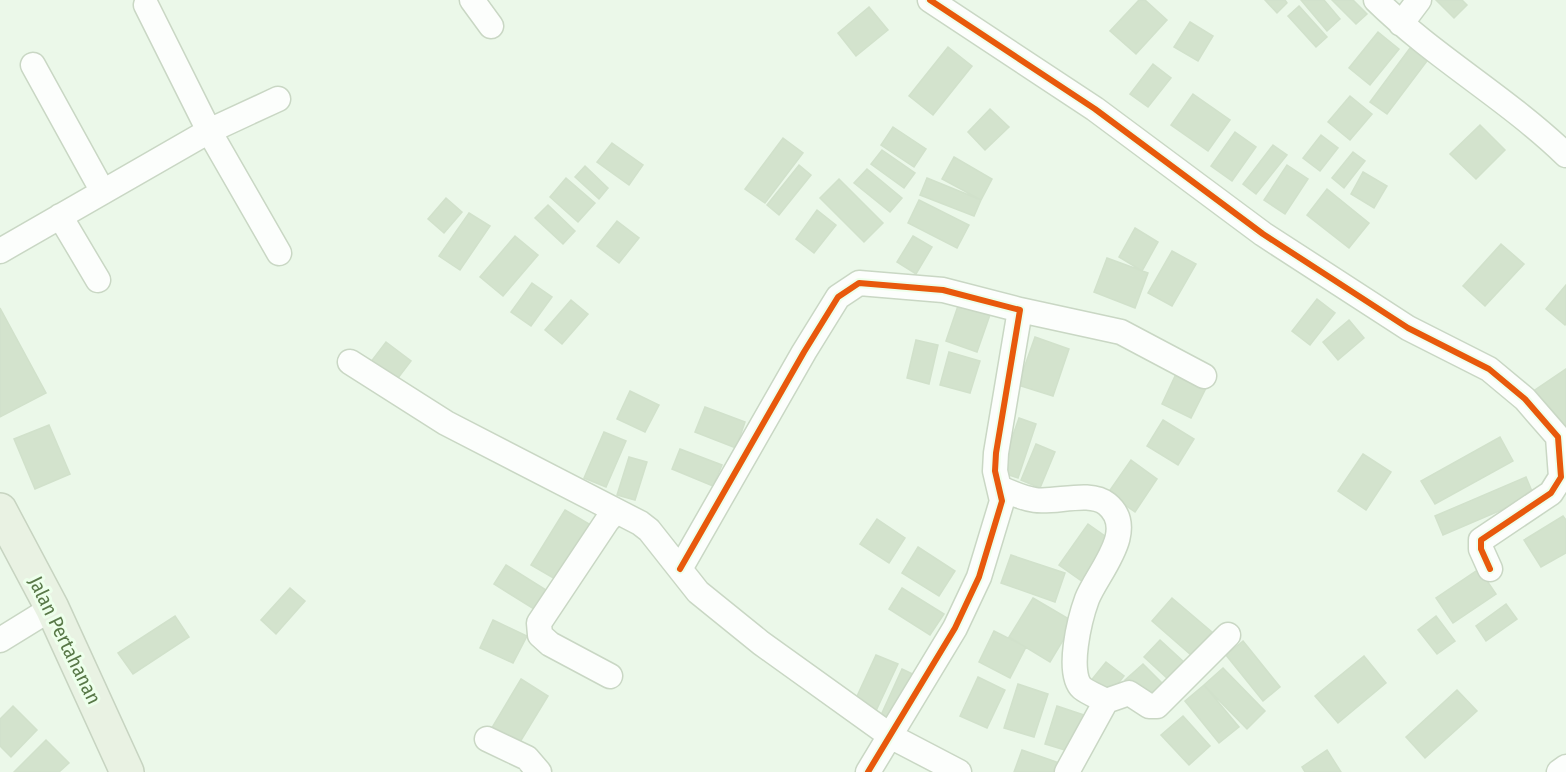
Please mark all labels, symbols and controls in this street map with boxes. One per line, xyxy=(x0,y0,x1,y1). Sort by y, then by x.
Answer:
street label: Jalan Pertahanan xyxy=(24,572,106,708)

